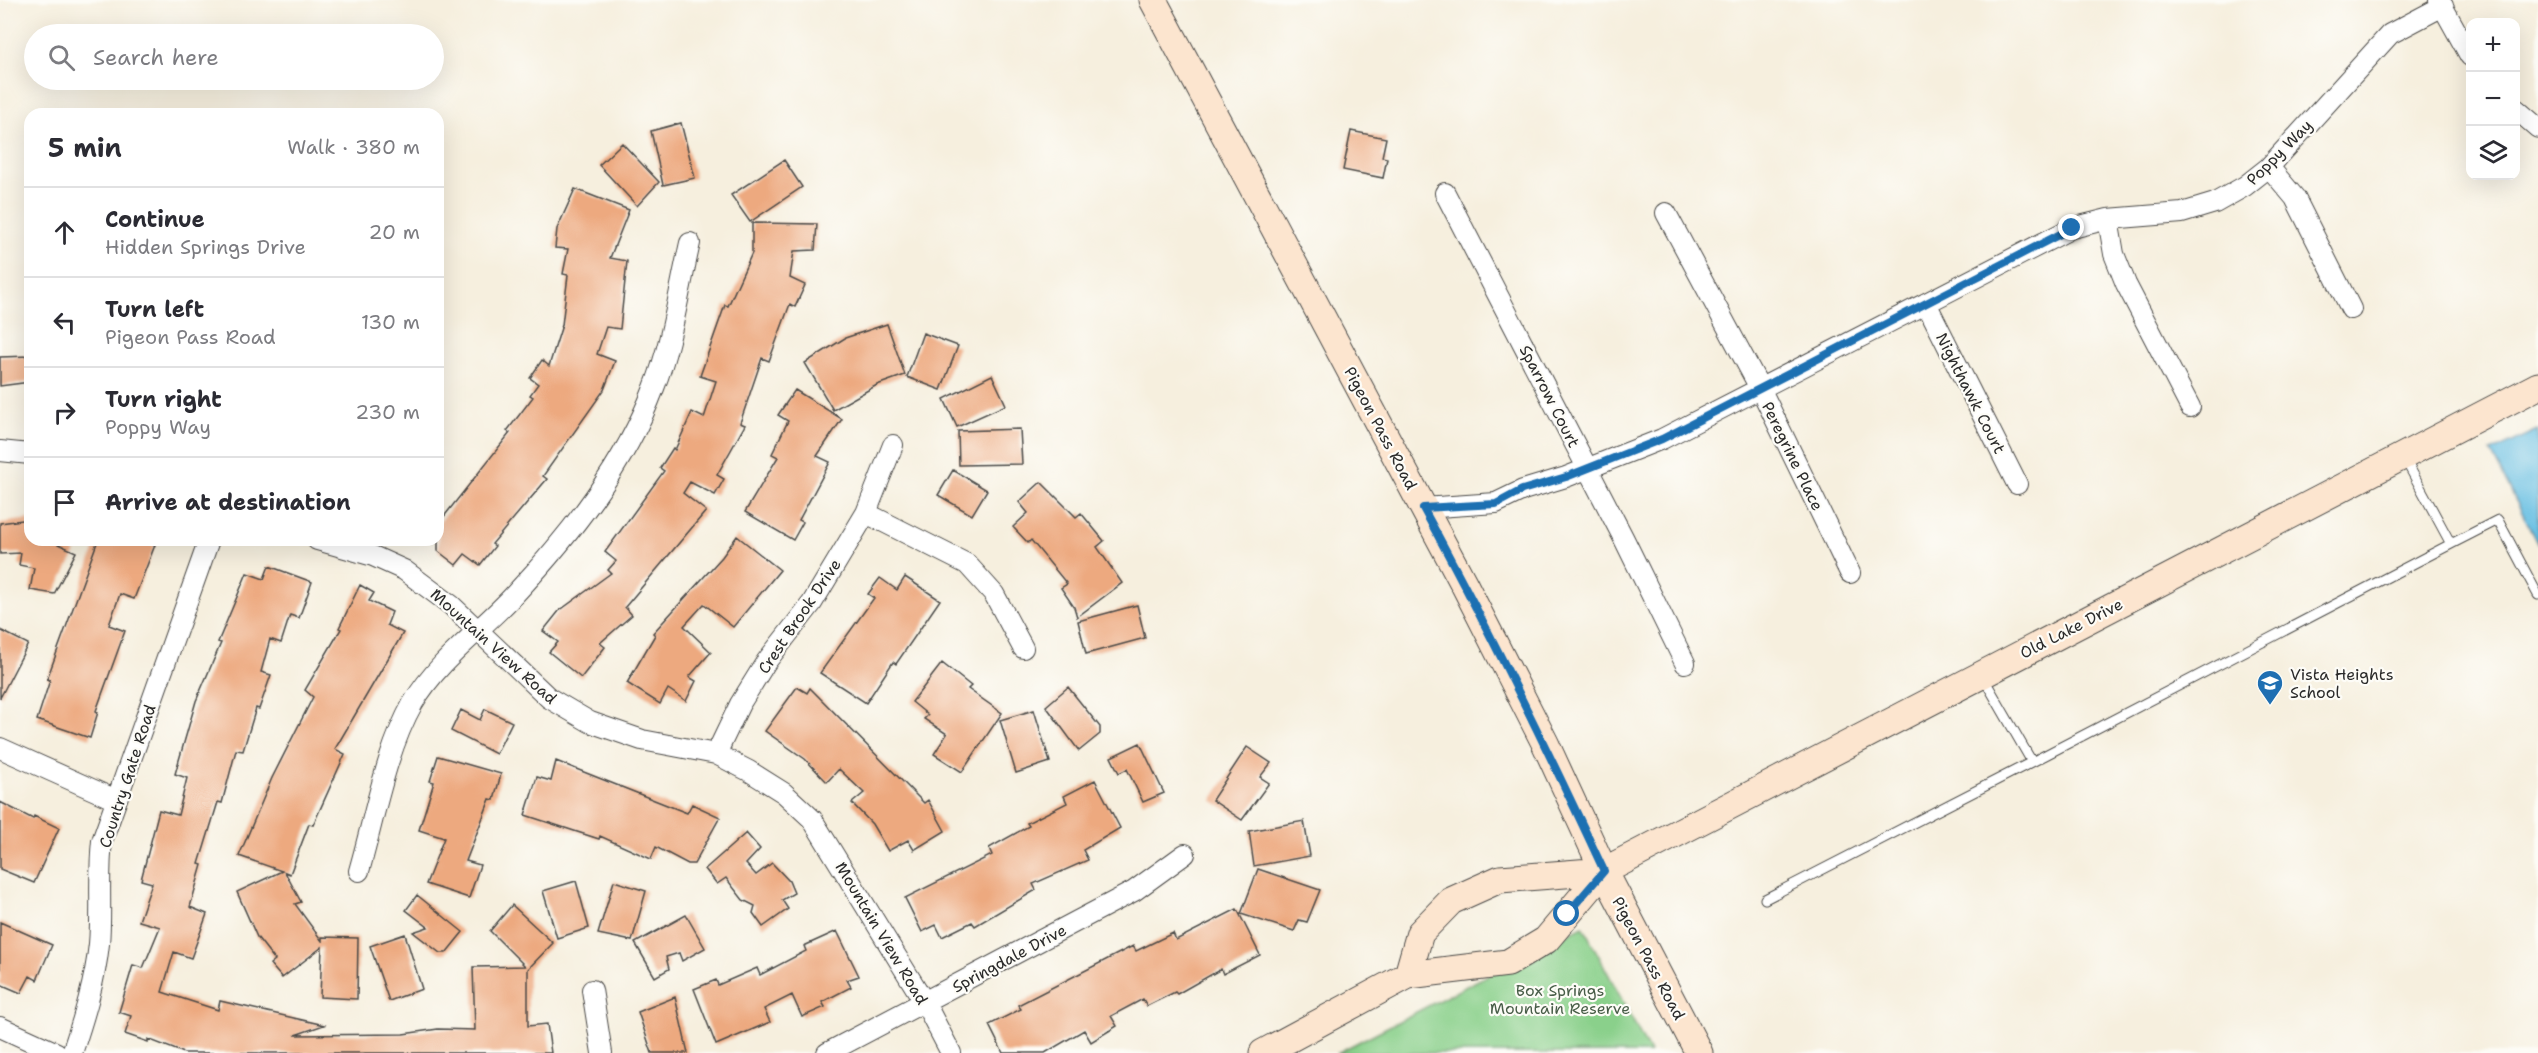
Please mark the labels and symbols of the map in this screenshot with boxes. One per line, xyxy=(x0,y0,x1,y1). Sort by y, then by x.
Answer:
street label: Poppy Way xyxy=(2242,115,2317,190)
route end xyxy=(2058,214,2084,240)
street label: Nighthawk Court xyxy=(1931,329,2010,457)
street label: Sparrow Court xyxy=(1515,341,1584,451)
street label: Pigeon Pass Road xyxy=(1339,363,1422,493)
street label: Peregrine Place xyxy=(1757,398,1828,514)
street label: Crest Brook Drive xyxy=(753,555,846,678)
street label: Mountain View Road xyxy=(426,584,561,709)
street label: Old Lake Drive xyxy=(2016,593,2126,663)
place label: Vista Heights School xyxy=(2290,664,2394,703)
school or university icon: Vista Heights School xyxy=(2255,668,2285,706)
street label: Country Gate Road xyxy=(94,702,161,851)
street label: Mountain View Road xyxy=(831,858,933,1009)
street label: Pigeon Pass Road xyxy=(1607,893,1690,1023)
route start xyxy=(1553,900,1579,926)
street label: Springdale Drive xyxy=(948,919,1070,997)
park label: Box Springs Mountain Reserve xyxy=(1490,980,1630,1019)

